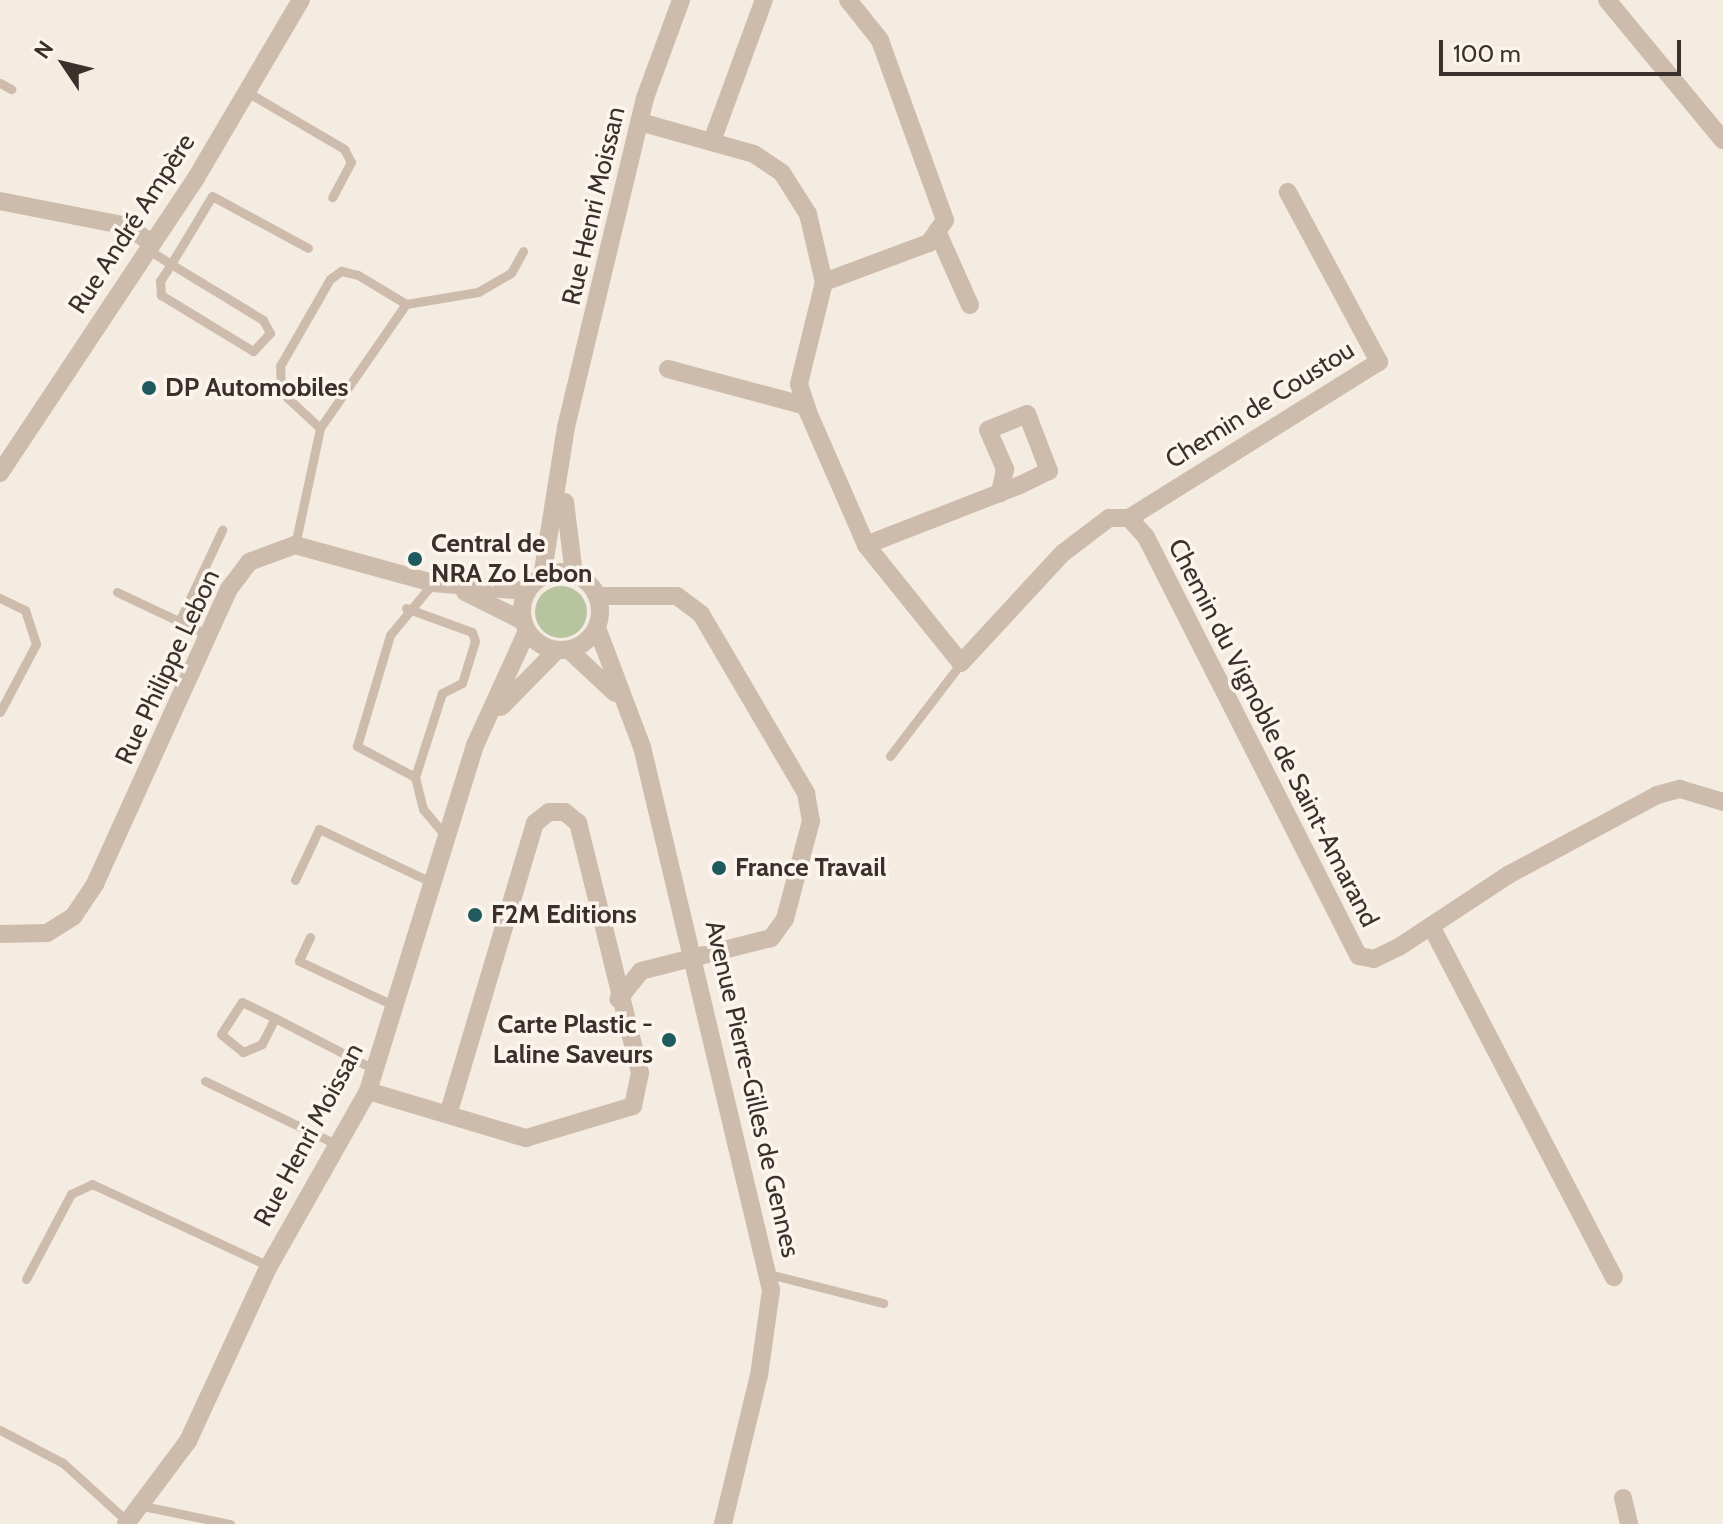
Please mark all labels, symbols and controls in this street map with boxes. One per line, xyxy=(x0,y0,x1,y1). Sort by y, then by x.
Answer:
north arrow xyxy=(24,24,104,104)
scale bar xyxy=(1443,24,1685,74)
text: N xyxy=(28,36,59,64)
text: 100 m xyxy=(1453,39,1521,68)
street label: Rue Henri Moissan xyxy=(556,104,632,308)
street label: Rue André Ampère xyxy=(62,128,202,320)
street label: Chemin de Coustou xyxy=(1160,334,1360,476)
place label: DP Automobiles xyxy=(165,372,349,404)
marker: DP Automobiles xyxy=(140,379,158,397)
place label: Central de NRA Zo Lebon xyxy=(431,528,592,590)
street label: Chemin du Vignoble de Saint-Amarand xyxy=(1161,534,1385,932)
marker: Central de NRA Zo Lebon xyxy=(406,550,424,568)
street label: Rue Philippe Lebon xyxy=(109,565,227,769)
place label: France Travail xyxy=(735,852,886,884)
marker: France Travail xyxy=(710,859,728,877)
place label: F2M Editions xyxy=(491,899,637,931)
marker: F2M Editions xyxy=(466,906,484,924)
street label: Avenue Pierre-Gilles de Gennes xyxy=(698,918,806,1260)
place label: Carte Plastic - Laline Saveurs xyxy=(493,1009,653,1070)
marker: Carte Plastic - Laline Saveurs xyxy=(660,1031,678,1049)
street label: Rue Henri Moissan xyxy=(248,1038,370,1232)

